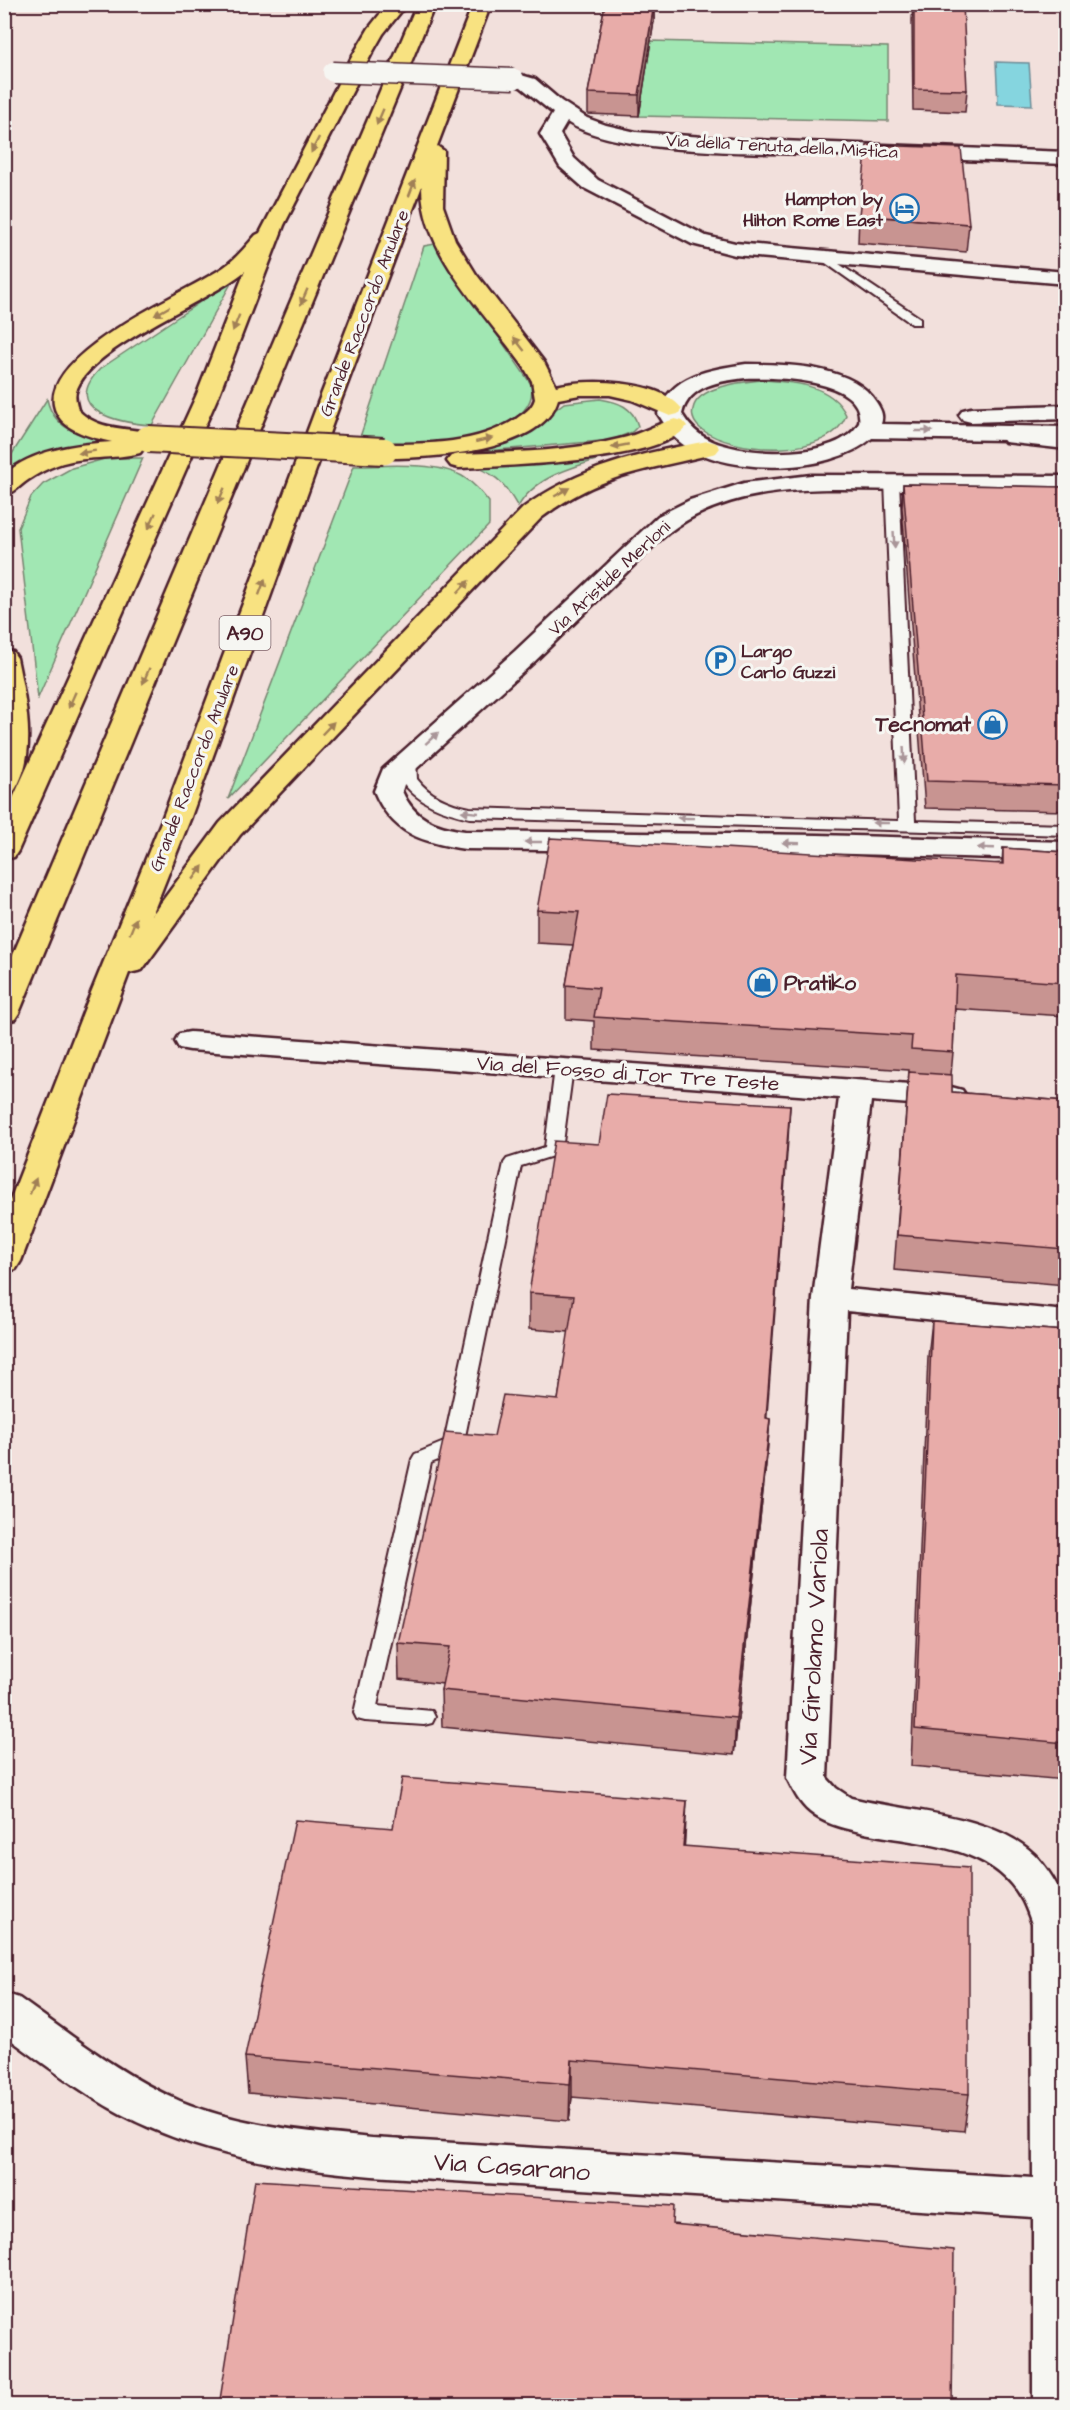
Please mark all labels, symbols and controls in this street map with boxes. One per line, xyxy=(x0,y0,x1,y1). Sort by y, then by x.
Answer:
one-way arrow xyxy=(375,108,384,126)
street label: Via della Tenuta della Mistica xyxy=(665,128,899,165)
one-way arrow xyxy=(310,136,320,153)
one-way arrow xyxy=(408,179,417,197)
place label: Hampton by Hilton Rome East xyxy=(743,187,884,233)
hotel icon: Hampton by Hilton Rome East xyxy=(888,193,920,225)
street label: Grande Raccordo Anulare xyxy=(313,206,416,420)
one-way arrow xyxy=(299,288,309,306)
one-way arrow xyxy=(154,305,171,315)
one-way arrow xyxy=(231,314,241,332)
one-way arrow xyxy=(514,337,526,352)
one-way arrow xyxy=(915,426,934,436)
one-way arrow xyxy=(474,435,493,445)
one-way arrow xyxy=(610,441,629,450)
one-way arrow xyxy=(78,447,97,456)
one-way arrow xyxy=(554,486,570,497)
one-way arrow xyxy=(216,487,225,505)
one-way arrow xyxy=(147,513,156,530)
street label: Via Aristide Merloni xyxy=(543,515,676,642)
one-way arrow xyxy=(890,530,899,549)
one-way arrow xyxy=(257,578,267,596)
one-way arrow xyxy=(456,580,469,595)
road number: A90 xyxy=(220,616,270,650)
place label: Largo Carlo Guzzi xyxy=(741,639,835,685)
parking icon: Largo Carlo Guzzi xyxy=(704,645,736,677)
street label: Grande Raccordo Anulare xyxy=(143,661,246,875)
one-way arrow xyxy=(141,667,151,685)
one-way arrow xyxy=(68,691,77,708)
shop icon: Tecnomat xyxy=(976,708,1008,740)
place label: Tecnomat xyxy=(874,710,971,739)
one-way arrow xyxy=(321,721,334,736)
one-way arrow xyxy=(425,731,440,745)
one-way arrow xyxy=(899,746,908,765)
one-way arrow xyxy=(461,807,480,817)
one-way arrow xyxy=(677,813,696,823)
one-way arrow xyxy=(872,818,891,828)
one-way arrow xyxy=(524,837,543,846)
one-way arrow xyxy=(782,838,801,848)
one-way arrow xyxy=(977,844,996,853)
one-way arrow xyxy=(192,865,204,881)
one-way arrow xyxy=(129,917,138,935)
shop icon: Pratiko xyxy=(747,967,779,999)
place label: Pratiko xyxy=(784,969,856,998)
street label: Via del Fosso di Tor Tre Teste xyxy=(476,1048,780,1099)
one-way arrow xyxy=(28,1177,38,1195)
street label: Via Girolamo Variola xyxy=(790,1528,838,1766)
street label: Via Casarano xyxy=(432,2144,592,2190)

